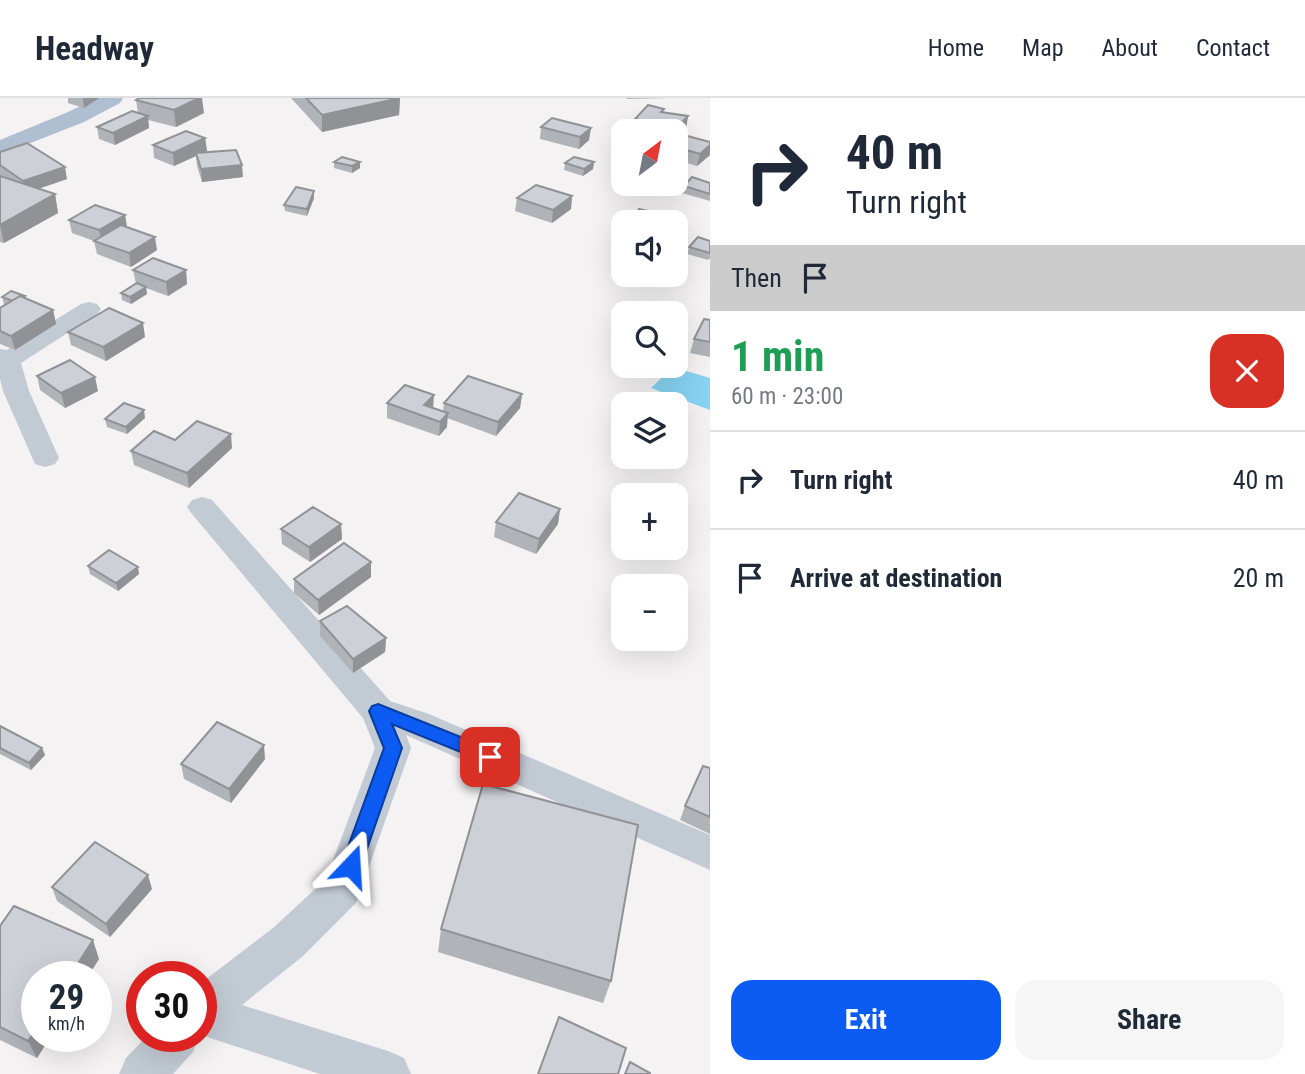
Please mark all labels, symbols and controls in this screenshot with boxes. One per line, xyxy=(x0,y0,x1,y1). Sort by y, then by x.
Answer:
text: Headway xyxy=(35,29,154,68)
text: Home xyxy=(928,34,984,62)
text: Map xyxy=(1022,34,1064,62)
text: About xyxy=(1102,34,1158,62)
text: Contact xyxy=(1196,34,1270,62)
north arrow xyxy=(611,119,688,196)
map controls xyxy=(611,119,688,651)
text: 40 m xyxy=(846,124,943,181)
icon: right xyxy=(731,126,822,217)
text: Turn right xyxy=(846,183,967,221)
button: sound xyxy=(611,210,688,287)
icon: arrive xyxy=(796,259,834,297)
text: Then xyxy=(731,263,782,293)
button: search xyxy=(611,301,688,378)
text: 1 min xyxy=(731,332,824,381)
button: close xyxy=(1210,334,1284,408)
text: 60 m · 23:00 xyxy=(731,383,843,410)
button: layers xyxy=(611,392,688,469)
icon: right xyxy=(731,461,769,499)
text: Turn right xyxy=(790,465,892,495)
text: 40 m xyxy=(1233,465,1284,495)
button: + xyxy=(611,483,688,560)
icon: arrive xyxy=(731,559,769,597)
text: Arrive at destination xyxy=(790,563,1002,593)
text: 20 m xyxy=(1233,563,1284,593)
button: − xyxy=(611,574,688,651)
pin xyxy=(460,727,520,787)
icon: arrive xyxy=(471,738,509,776)
position arrow xyxy=(314,829,388,903)
speed limit sign: 30 xyxy=(126,961,217,1052)
text: 29 xyxy=(49,977,84,1018)
button: Exit xyxy=(731,980,1001,1060)
button: Share xyxy=(1015,980,1284,1060)
text: km/h xyxy=(48,1013,85,1034)

